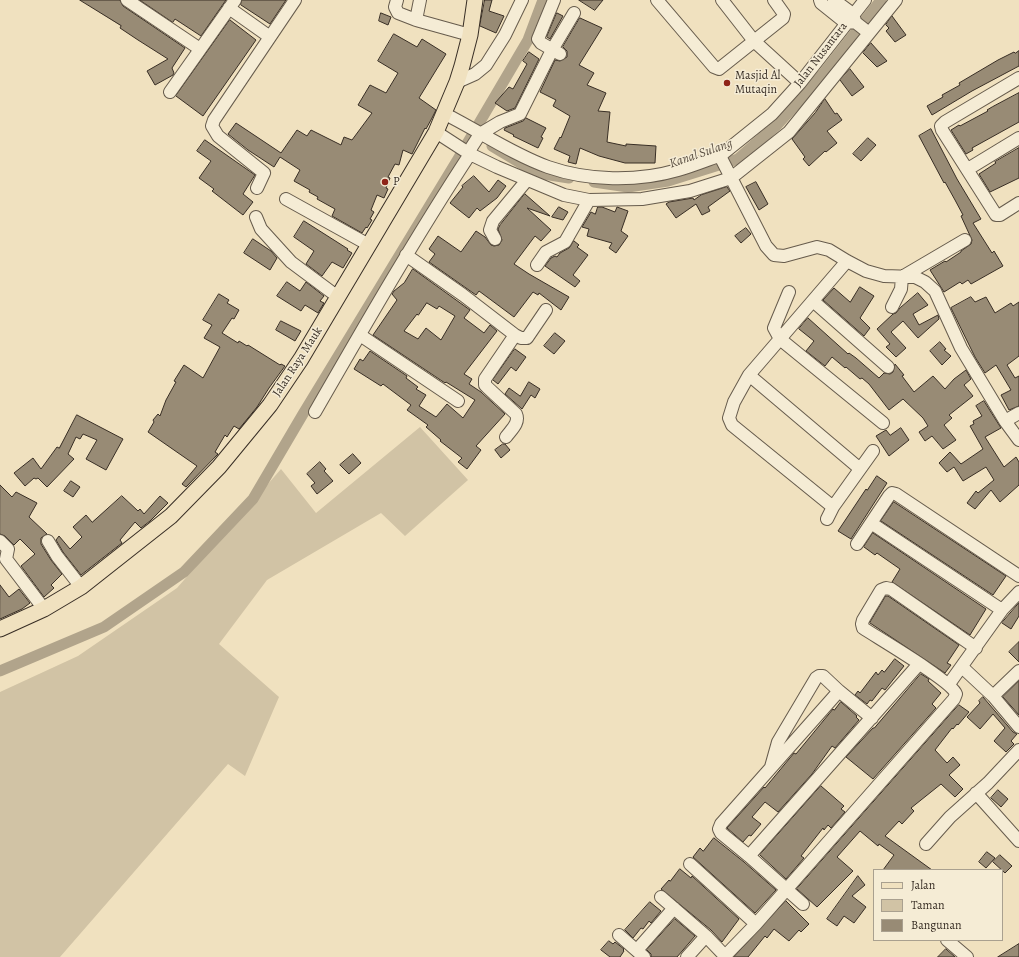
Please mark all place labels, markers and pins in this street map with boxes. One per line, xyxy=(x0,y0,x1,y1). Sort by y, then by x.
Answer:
place label: Masjid Al Mutaqin xyxy=(735,69,780,97)
marker: Masjid Al Mutaqin xyxy=(722,78,732,88)
place label: P xyxy=(393,175,400,189)
marker: P xyxy=(380,177,390,187)

